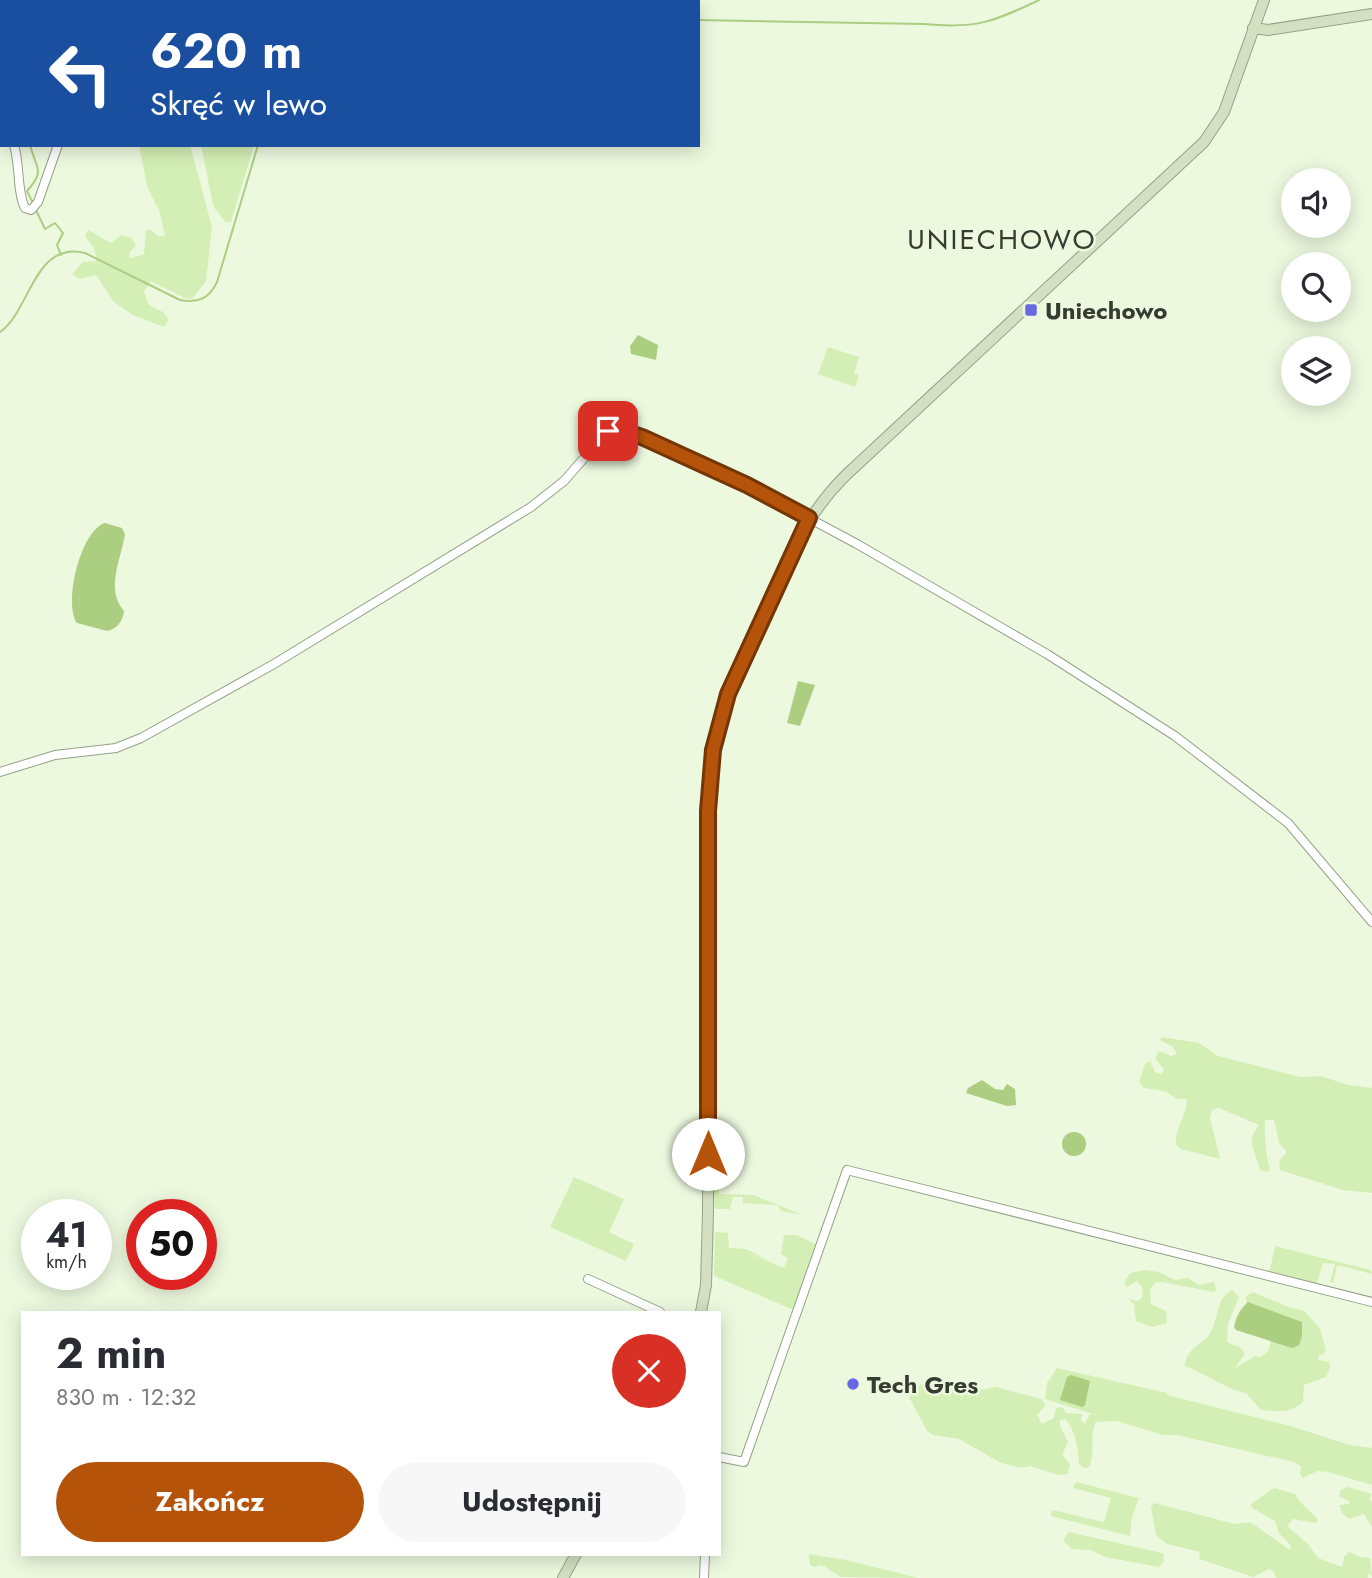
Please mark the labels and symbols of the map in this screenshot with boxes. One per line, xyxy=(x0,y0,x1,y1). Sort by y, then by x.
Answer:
district label: UNIECHOWO xyxy=(907,219,1097,260)
place label: Uniechowo xyxy=(1045,293,1167,328)
marker: Uniechowo xyxy=(1023,302,1039,318)
pin xyxy=(578,401,638,461)
position arrow xyxy=(671,1117,745,1191)
speed limit sign: 50 xyxy=(126,1199,217,1290)
place label: Tech Gres xyxy=(867,1367,978,1402)
marker: Tech Gres xyxy=(845,1376,861,1392)

